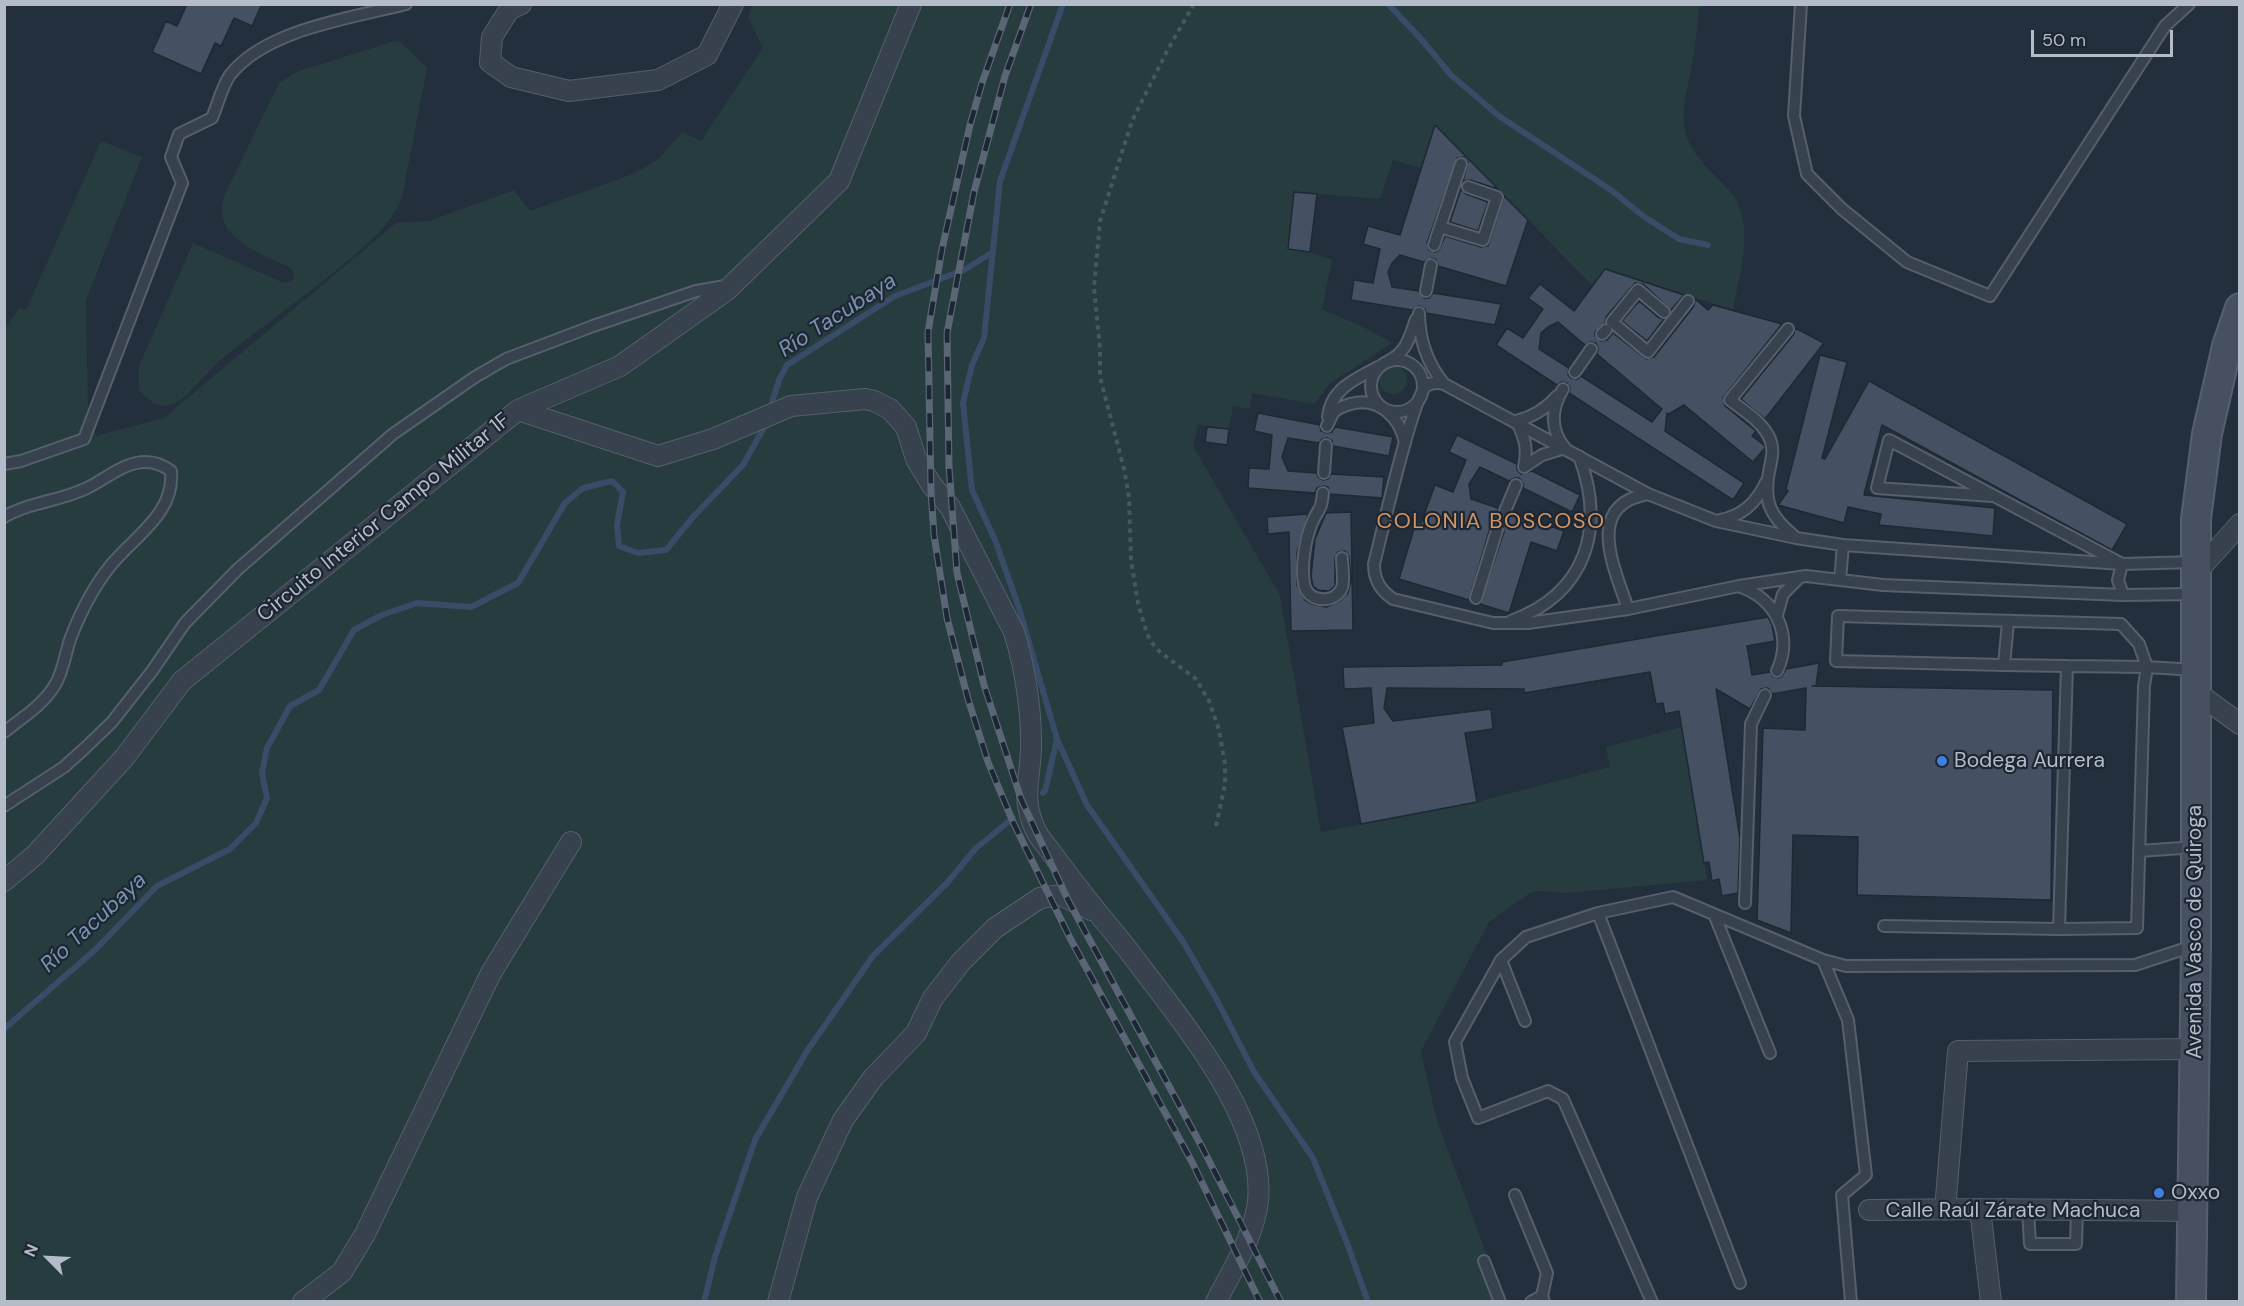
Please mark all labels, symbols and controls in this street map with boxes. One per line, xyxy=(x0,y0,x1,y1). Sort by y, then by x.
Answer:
scale bar xyxy=(2034,18,2176,56)
text: 50 m xyxy=(2042,28,2086,52)
water label: Río Tacubaya xyxy=(774,268,902,364)
street label: Circuito Interior Campo Militar 1F xyxy=(253,408,515,628)
district label: COLONIA BOSCOSO xyxy=(1377,509,1605,535)
place label: Bodega Aurrera xyxy=(1954,748,2105,774)
marker: Bodega Aurrera xyxy=(1935,754,1949,768)
street label: Avenida Vasco de Quiroga xyxy=(2182,805,2208,1059)
water label: Río Tacubaya xyxy=(36,867,152,979)
place label: Oxxo xyxy=(2171,1180,2220,1206)
marker: Oxxo xyxy=(2152,1186,2166,1200)
street label: Calle Raúl Zárate Machuca xyxy=(1885,1198,2141,1224)
north arrow xyxy=(18,1228,78,1288)
text: N xyxy=(19,1241,43,1260)

